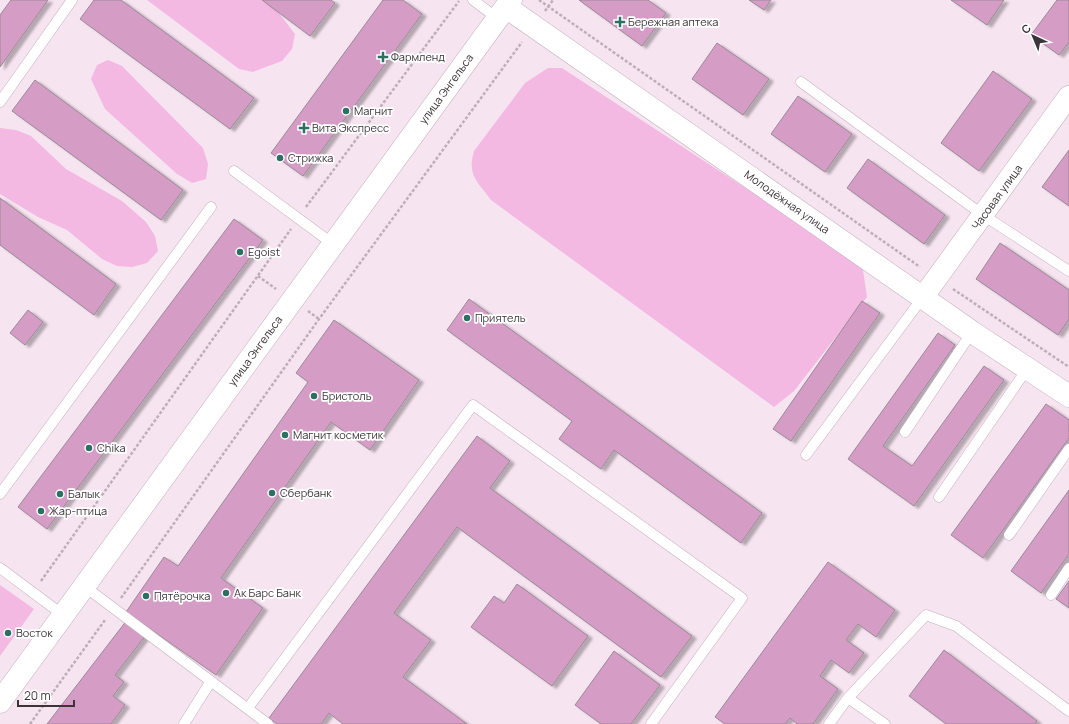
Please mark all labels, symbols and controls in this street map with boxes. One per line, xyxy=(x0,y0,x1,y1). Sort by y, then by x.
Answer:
place label: Бережная аптека xyxy=(628,14,718,29)
north arrow xyxy=(1013,16,1053,56)
marker: Бережная аптека xyxy=(615,17,625,27)
text: С xyxy=(1018,20,1034,37)
place label: Фармленд xyxy=(391,49,445,64)
street label: улица Энгельса xyxy=(415,51,476,127)
marker: Фармленд xyxy=(378,52,388,62)
place label: Магнит xyxy=(354,103,393,118)
marker: Магнит xyxy=(341,106,351,116)
place label: Вита Экспресс xyxy=(312,120,389,135)
marker: Вита Экспресс xyxy=(299,123,309,133)
place label: Стрижка xyxy=(288,150,333,165)
marker: Стрижка xyxy=(275,153,285,163)
street label: Часовая улица xyxy=(968,161,1025,232)
street label: Молодёжная улица xyxy=(742,166,833,237)
place label: Egoist xyxy=(248,244,280,259)
marker: Egoist xyxy=(235,247,245,257)
place label: Приятель xyxy=(475,310,526,325)
street label: улица Энгельса xyxy=(224,313,285,389)
marker: Приятель xyxy=(462,313,472,323)
place label: Бристоль xyxy=(322,388,372,403)
marker: Бристоль xyxy=(309,391,319,401)
place label: Магнит косметик xyxy=(293,427,384,442)
marker: Магнит косметик xyxy=(280,430,290,440)
place label: Chika xyxy=(97,440,126,455)
marker: Chika xyxy=(84,443,94,453)
place label: Сбербанк xyxy=(280,485,332,500)
place label: Балык xyxy=(68,486,100,501)
marker: Сбербанк xyxy=(267,488,277,498)
marker: Балык xyxy=(55,489,65,499)
place label: Жар-птица xyxy=(49,503,107,518)
marker: Жар-птица xyxy=(36,506,46,516)
place label: Ак Барс Банк xyxy=(234,585,301,600)
place label: Пятёрочка xyxy=(154,588,210,603)
marker: Ак Барс Банк xyxy=(221,588,231,598)
marker: Пятёрочка xyxy=(141,591,151,601)
place label: Восток xyxy=(16,625,53,640)
marker: Восток xyxy=(3,628,13,638)
scale bar xyxy=(18,682,74,708)
text: 20 m xyxy=(24,687,51,704)

